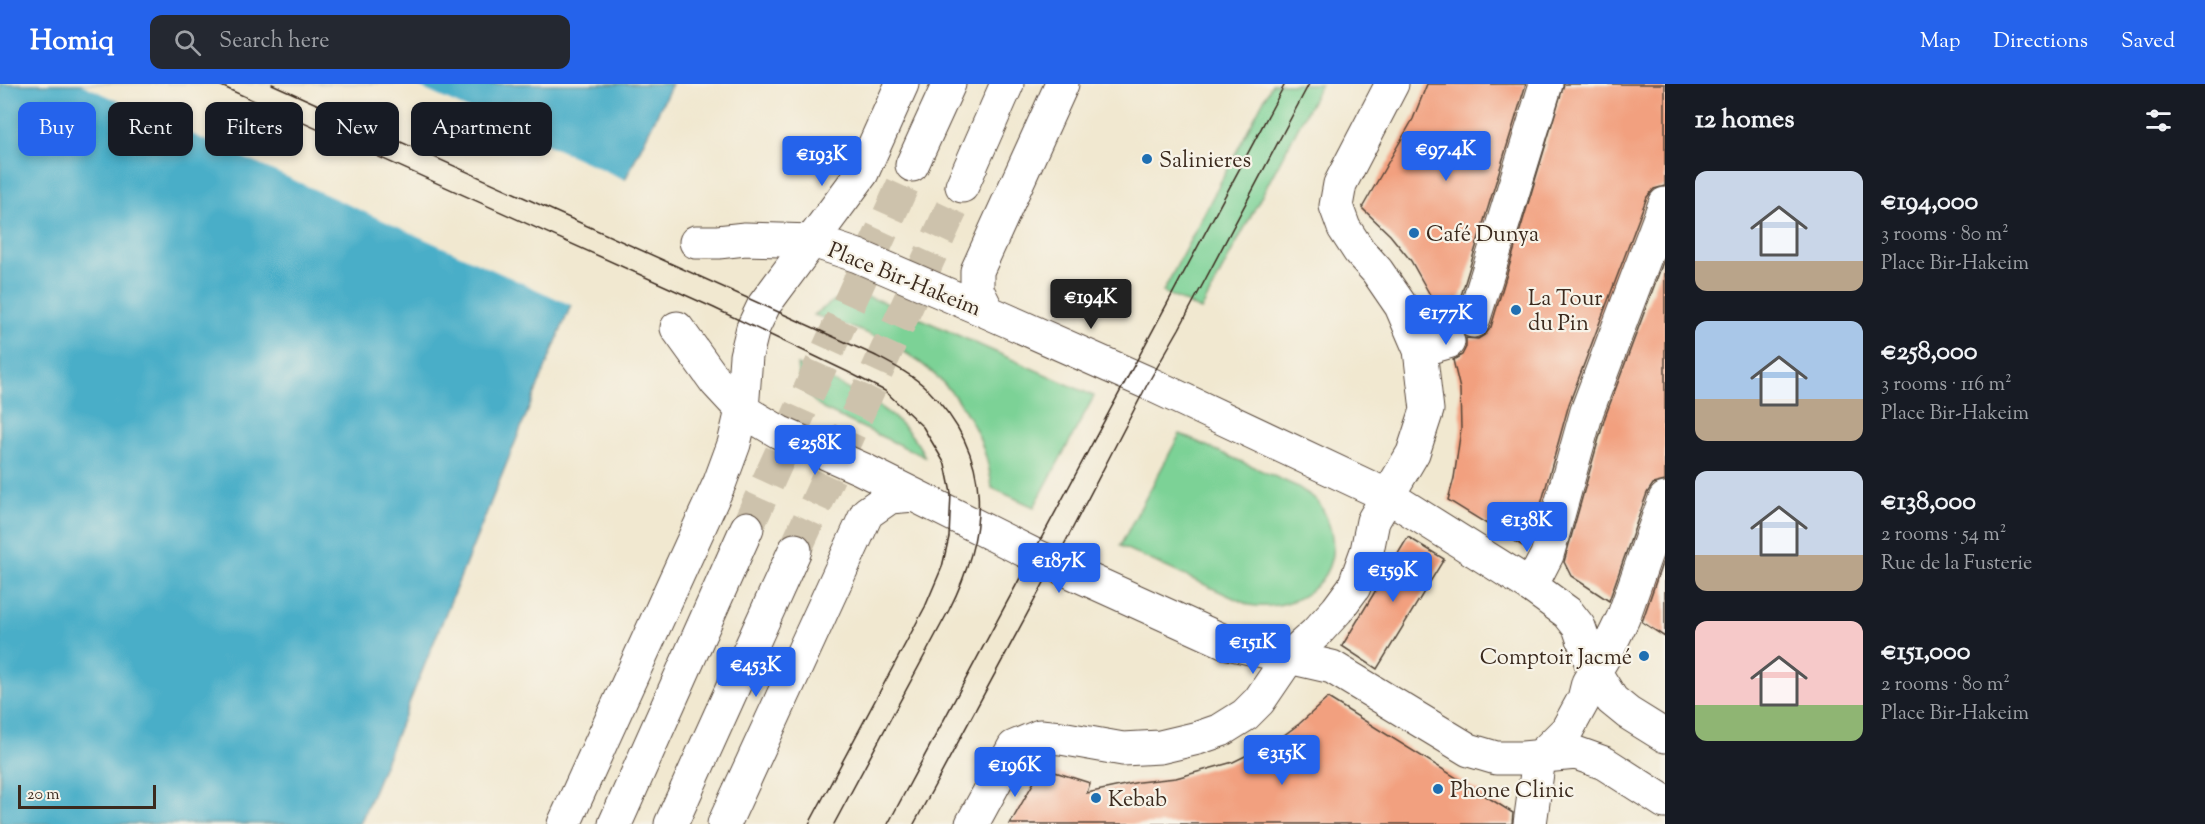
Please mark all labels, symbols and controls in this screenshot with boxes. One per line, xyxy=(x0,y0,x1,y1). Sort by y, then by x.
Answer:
search box xyxy=(150,15,570,69)
text: Homiq xyxy=(30,22,114,62)
icon: search xyxy=(171,26,204,59)
text: Search here xyxy=(219,26,329,58)
text: Map xyxy=(1920,27,1960,57)
text: Directions xyxy=(1993,27,2088,57)
text: Saved xyxy=(2121,27,2175,57)
chip: Buy xyxy=(18,102,96,156)
chip: Rent xyxy=(108,102,193,156)
chip: Filters xyxy=(205,102,303,156)
chip: New xyxy=(315,102,399,156)
chip: Apartment xyxy=(411,102,552,156)
text: 12 homes xyxy=(1695,102,1794,139)
icon: filters xyxy=(2142,104,2175,137)
pin: €97.4K xyxy=(1397,131,1495,182)
pin: €193K xyxy=(780,136,864,187)
text: €97.4K xyxy=(1416,136,1476,165)
text: €193K xyxy=(796,141,848,170)
place label: Salinieres xyxy=(1159,146,1251,178)
marker: Salinieres xyxy=(1140,152,1154,166)
text: €194,000 xyxy=(1881,184,1978,221)
icon: home xyxy=(1743,195,1815,267)
place label: Café Dunya xyxy=(1426,220,1539,252)
text: 3 rooms · 80 m² xyxy=(1881,221,2009,250)
marker: Café Dunya xyxy=(1407,226,1421,240)
street label: Place Bir-Hakeim xyxy=(822,235,985,326)
text: Place Bir-Hakeim xyxy=(1881,250,2029,279)
pin: €194K xyxy=(1049,279,1133,330)
text: €194K xyxy=(1064,284,1118,313)
place label: La Tour du Pin xyxy=(1528,284,1603,341)
pin: €177K xyxy=(1404,295,1488,346)
text: €177K xyxy=(1419,300,1473,329)
marker: La Tour du Pin xyxy=(1509,303,1523,317)
text: €258,000 xyxy=(1881,334,1978,371)
icon: home xyxy=(1743,345,1815,417)
text: 3 rooms · 116 m² xyxy=(1881,371,2012,400)
text: Place Bir-Hakeim xyxy=(1881,400,2029,429)
pin: €258K xyxy=(773,425,857,476)
text: €258K xyxy=(789,430,841,459)
text: €138,000 xyxy=(1881,484,1976,521)
icon: home xyxy=(1743,495,1815,567)
pin: €138K xyxy=(1485,502,1569,553)
text: €138K xyxy=(1501,507,1553,536)
text: 2 rooms · 54 m² xyxy=(1881,521,2006,550)
pin: €187K xyxy=(1017,543,1101,594)
text: €187K xyxy=(1032,548,1086,577)
text: Rue de la Fusterie xyxy=(1881,550,2032,579)
pin: €159K xyxy=(1351,552,1435,603)
text: €159K xyxy=(1368,557,1418,586)
pin: €151K xyxy=(1211,624,1295,675)
text: €151K xyxy=(1229,629,1277,658)
text: €151,000 xyxy=(1881,634,1971,671)
place label: Comptoir Jacmé xyxy=(1480,643,1632,675)
icon: home xyxy=(1743,645,1815,717)
pin: €453K xyxy=(714,647,798,698)
marker: Comptoir Jacmé xyxy=(1637,649,1651,663)
text: €453K xyxy=(731,652,781,681)
text: 2 rooms · 80 m² xyxy=(1881,671,2010,700)
text: Place Bir-Hakeim xyxy=(1881,700,2029,729)
pin: €315K xyxy=(1240,735,1324,786)
text: €315K xyxy=(1258,740,1306,769)
pin: €196K xyxy=(973,747,1057,798)
text: €196K xyxy=(988,752,1042,781)
place label: Phone Clinic xyxy=(1450,776,1574,808)
scale bar xyxy=(18,782,156,810)
marker: Phone Clinic xyxy=(1431,782,1445,796)
text: 20 m xyxy=(27,784,60,807)
place label: Kebab xyxy=(1108,785,1167,817)
marker: Kebab xyxy=(1089,791,1103,805)

